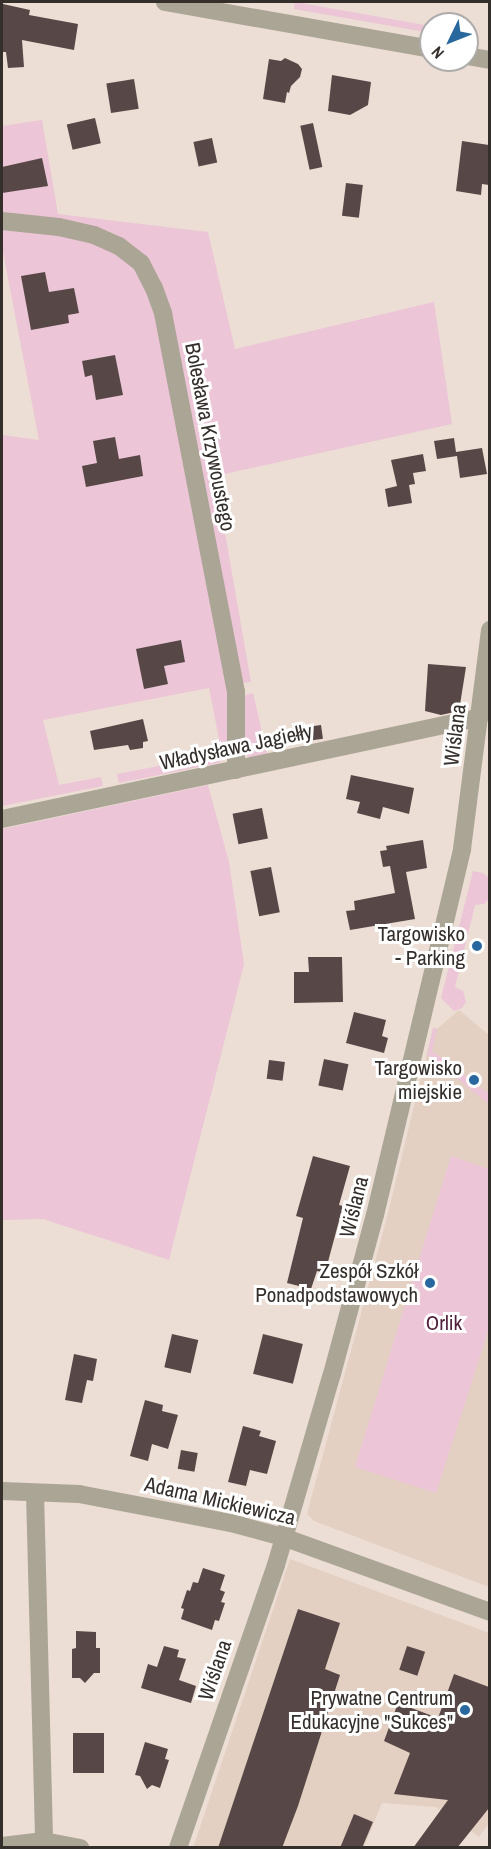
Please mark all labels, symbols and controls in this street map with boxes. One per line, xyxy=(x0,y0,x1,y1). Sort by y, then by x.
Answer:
north arrow xyxy=(419,12,479,72)
text: N xyxy=(426,42,449,64)
street label: Bolesława Krzywoustego xyxy=(179,341,241,533)
street label: Wiślana xyxy=(439,703,471,767)
street label: Władysława Jagiełły xyxy=(158,719,314,775)
place label: Targowisko - Parking xyxy=(378,921,465,971)
marker: Targowisko - Parking xyxy=(470,939,484,953)
place label: Targowisko miejskie xyxy=(375,1055,462,1105)
marker: Targowisko miejskie xyxy=(467,1073,481,1087)
street label: Wiślana xyxy=(334,1174,374,1240)
place label: Zespół Szkół Ponadpodstawowych xyxy=(255,1258,418,1308)
marker: Zespół Szkół Ponadpodstawowych xyxy=(423,1276,437,1290)
park label: Orlik xyxy=(426,1310,462,1336)
street label: Adama Mickiewicza xyxy=(142,1471,298,1531)
street label: Wiślana xyxy=(193,1636,237,1704)
place label: Prywatne Centrum Edukacyjne "Sukces" xyxy=(291,1685,453,1735)
marker: Prywatne Centrum Edukacyjne "Sukces" xyxy=(458,1703,472,1717)

